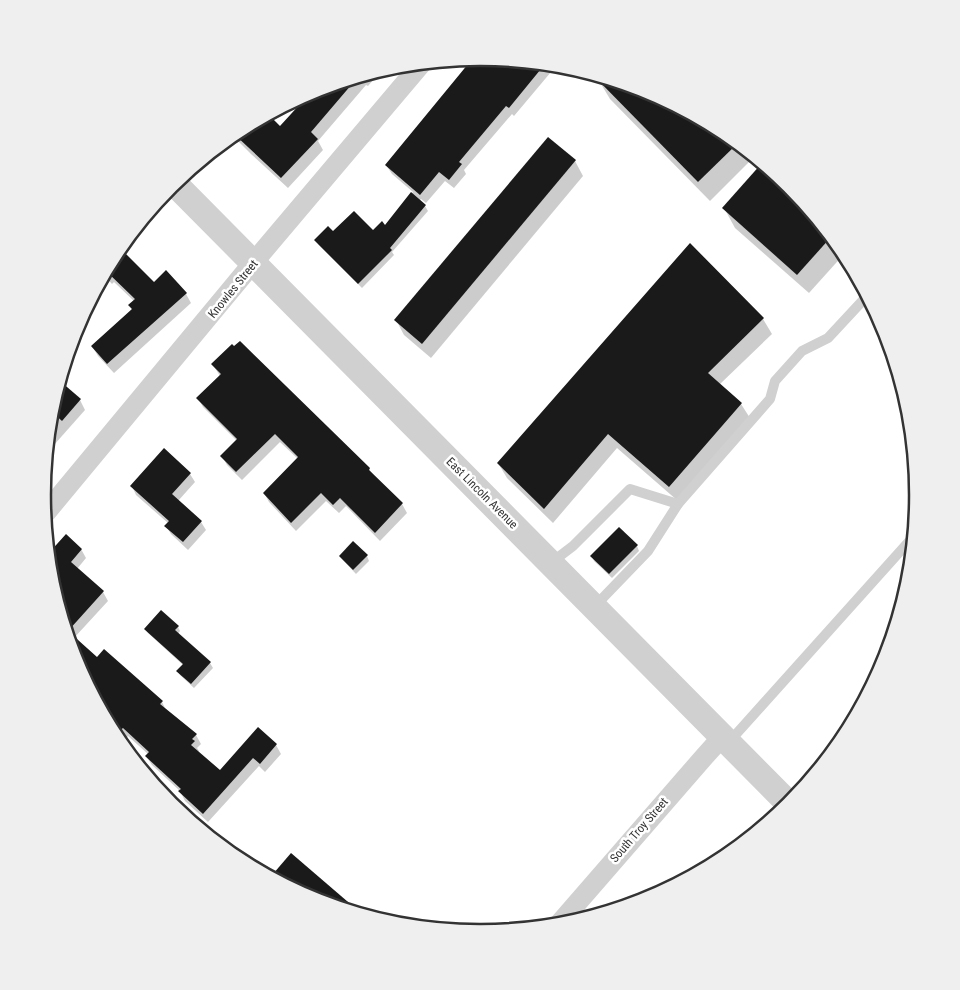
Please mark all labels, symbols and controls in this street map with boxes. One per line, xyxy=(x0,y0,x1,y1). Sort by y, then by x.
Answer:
street label: Knowles Street xyxy=(205,257,261,321)
street label: East Lincoln Avenue xyxy=(443,454,521,532)
street label: South Troy Street xyxy=(607,794,671,865)

